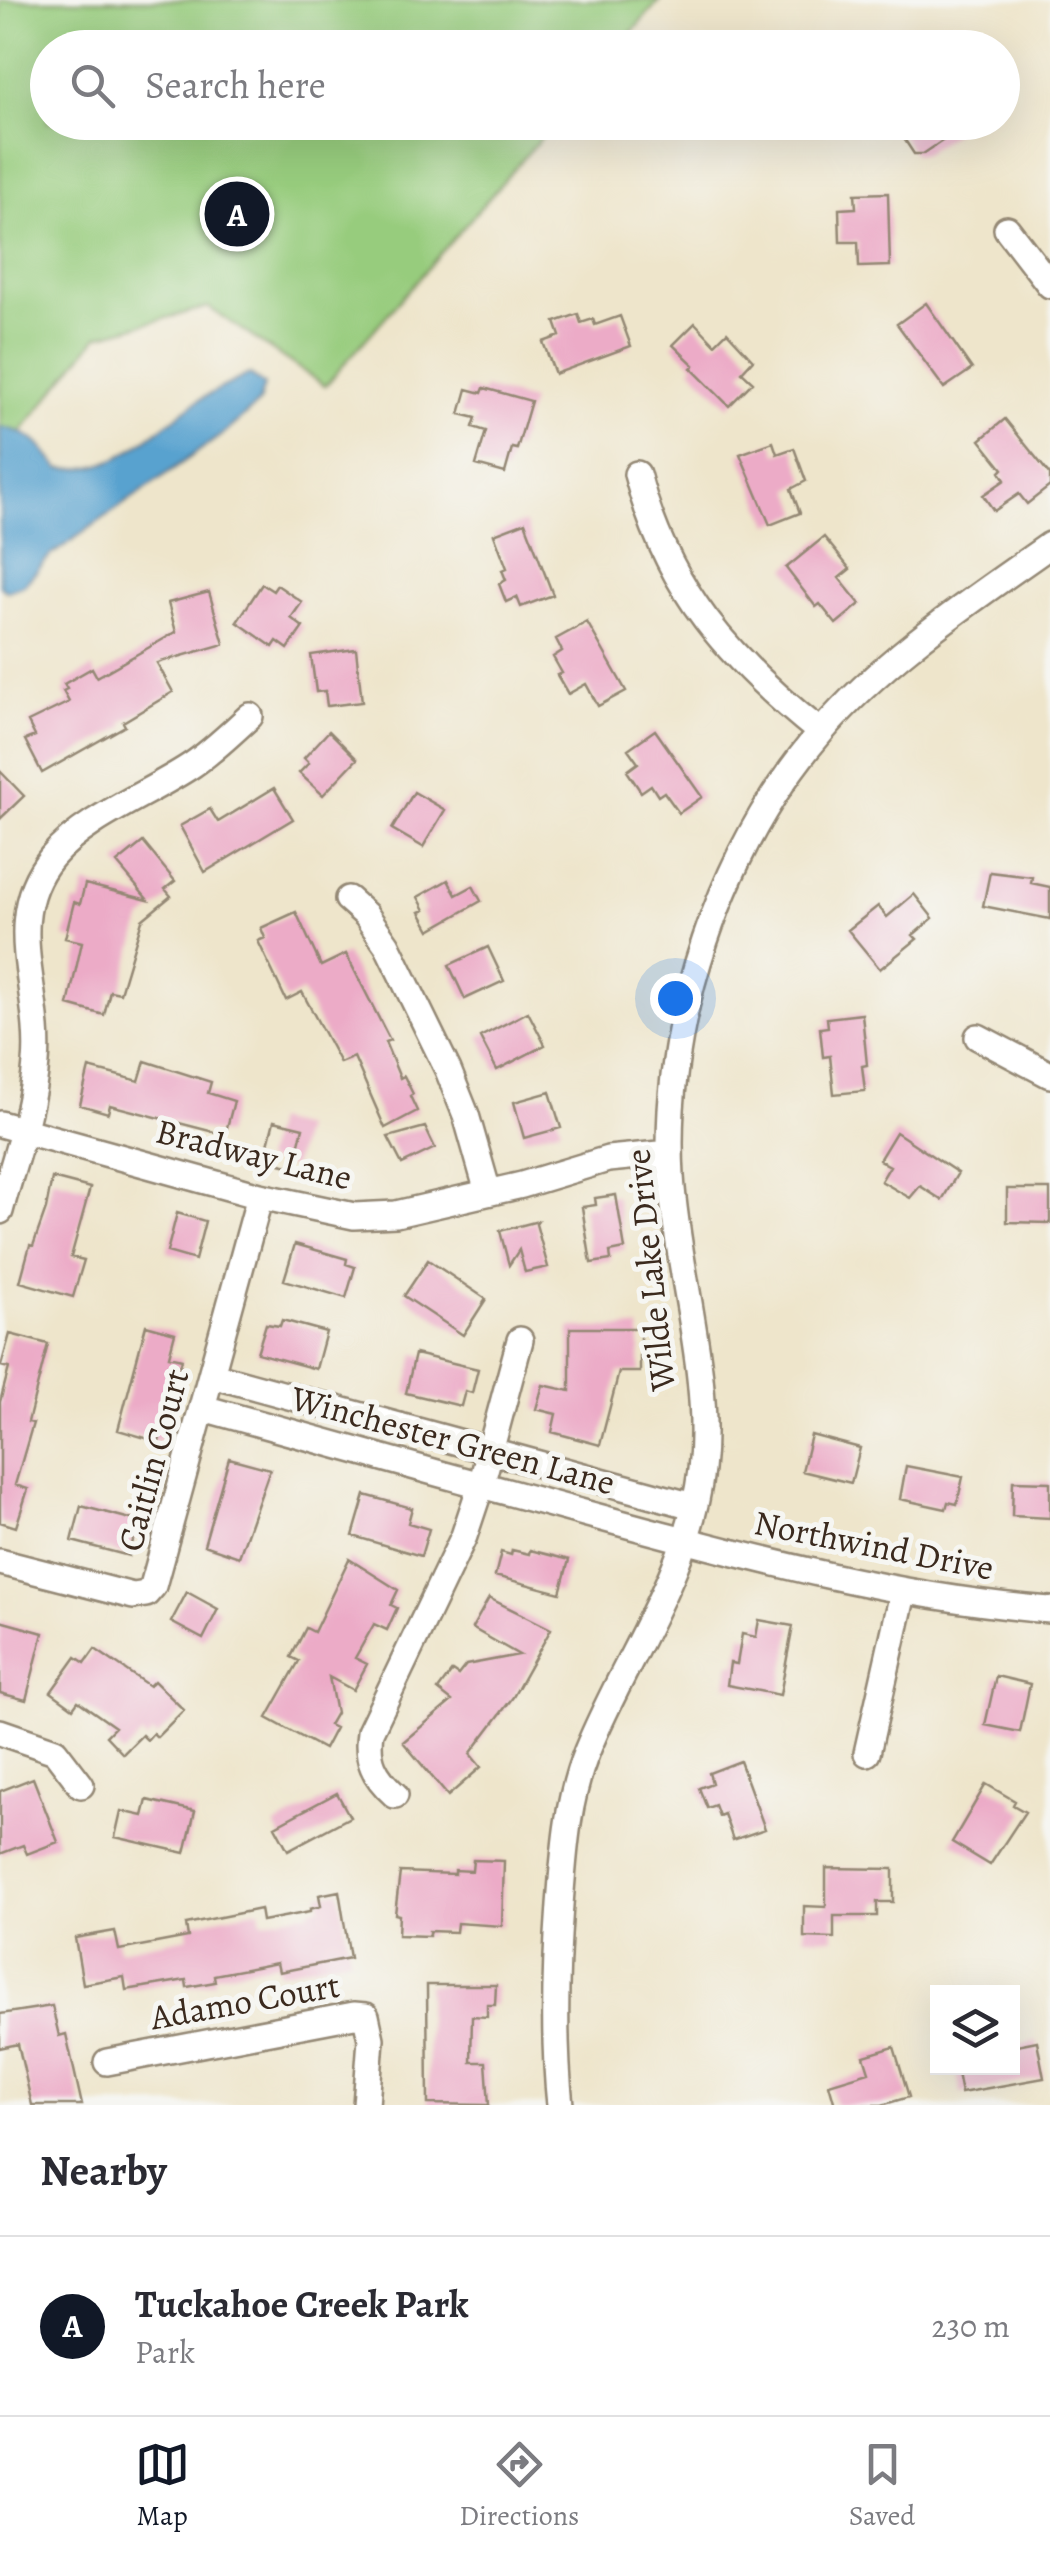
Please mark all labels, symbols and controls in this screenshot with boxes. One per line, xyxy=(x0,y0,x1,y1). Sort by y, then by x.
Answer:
search box xyxy=(30,30,1020,140)
icon: search xyxy=(65,58,120,113)
text: Search here xyxy=(145,59,326,111)
pin: A xyxy=(204,176,270,252)
your location xyxy=(650,973,701,1024)
street label: Bradway Lane xyxy=(151,1107,357,1201)
street label: Wilde Lake Drive xyxy=(613,1147,687,1394)
street label: Caitlin Court xyxy=(106,1364,200,1556)
street label: Winchester Green Lane xyxy=(285,1373,620,1506)
street label: Northwind Drive xyxy=(750,1498,998,1592)
street label: Adamo Court xyxy=(146,1961,343,2041)
map controls xyxy=(930,1985,1020,2075)
button: layers xyxy=(930,1985,1020,2075)
text: Nearby xyxy=(40,2142,167,2199)
text: Tuckahoe Creek Park xyxy=(135,2278,469,2330)
text: A xyxy=(62,2304,83,2348)
text: 230 m xyxy=(931,2304,1010,2348)
text: Park xyxy=(135,2330,195,2374)
tab: Map xyxy=(135,2437,190,2535)
tab: Directions xyxy=(459,2437,579,2535)
tab: Saved xyxy=(849,2437,915,2535)

